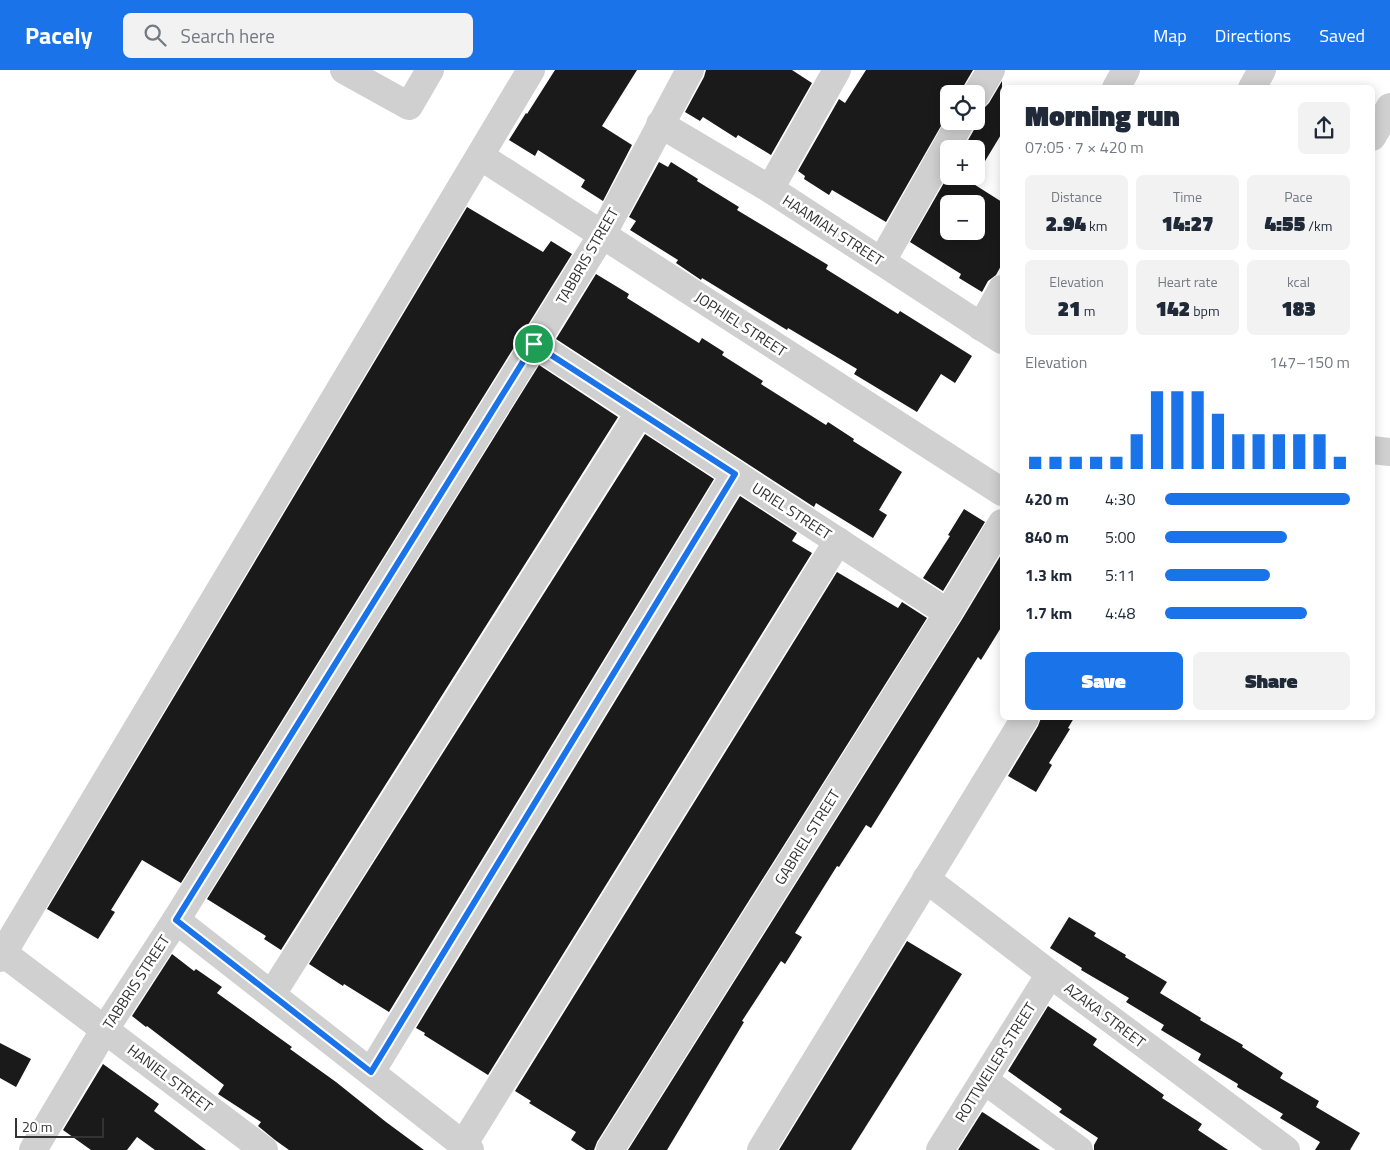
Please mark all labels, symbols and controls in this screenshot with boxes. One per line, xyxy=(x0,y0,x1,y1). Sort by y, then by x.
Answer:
search box xyxy=(123,13,473,58)
text: Pacely xyxy=(25,17,93,53)
icon: search xyxy=(141,21,169,49)
text: Search here xyxy=(181,21,275,50)
text: Map xyxy=(1153,22,1187,49)
text: Directions xyxy=(1215,22,1291,49)
text: Saved xyxy=(1319,22,1365,49)
map controls xyxy=(940,85,985,240)
button: locate xyxy=(940,85,985,130)
text: Morning run xyxy=(1025,94,1180,137)
button: share xyxy=(1298,102,1350,154)
text: 07:05 · 7 × 420 m xyxy=(1025,135,1144,159)
button: + xyxy=(940,140,985,185)
text: Distance xyxy=(1051,186,1102,207)
text: Time xyxy=(1173,186,1202,207)
text: Pace xyxy=(1284,186,1313,207)
street label: HAAMIAH STREET xyxy=(778,189,888,271)
button: − xyxy=(940,195,985,240)
street label: TABBRIS STREET xyxy=(550,203,624,309)
text: 2.94 xyxy=(1045,207,1086,239)
text: 14:27 xyxy=(1161,207,1214,239)
text: 4:55 xyxy=(1265,207,1305,239)
text: km xyxy=(1086,215,1108,236)
text: /km xyxy=(1305,215,1332,236)
text: Elevation xyxy=(1049,271,1104,292)
text: Heart rate xyxy=(1157,271,1218,292)
text: kcal xyxy=(1287,271,1310,292)
street label: JOPHIEL STREET xyxy=(691,286,792,362)
text: 21 xyxy=(1058,292,1081,324)
text: 142 xyxy=(1155,292,1190,324)
text: 183 xyxy=(1281,292,1316,324)
text: m xyxy=(1081,300,1095,321)
text: bpm xyxy=(1190,300,1220,321)
pin xyxy=(513,323,555,365)
icon: arrive xyxy=(520,330,548,358)
text: Elevation xyxy=(1025,350,1087,374)
text: 147–150 m xyxy=(1269,350,1350,374)
street label: URIEL STREET xyxy=(748,477,837,546)
text: 420 m xyxy=(1025,487,1069,511)
text: 4:30 xyxy=(1105,487,1135,511)
text: 840 m xyxy=(1025,525,1069,549)
text: 5:00 xyxy=(1105,525,1135,549)
text: 1.3 km xyxy=(1025,563,1072,587)
text: 5:11 xyxy=(1105,563,1135,587)
text: 1.7 km xyxy=(1025,601,1072,625)
text: 4:48 xyxy=(1105,601,1135,625)
button: Save xyxy=(1025,652,1183,710)
button: Share xyxy=(1193,652,1350,710)
street label: GABRIEL STREET xyxy=(768,785,846,889)
street label: TABBRIS STREET xyxy=(97,930,175,1034)
street label: AZAKA STREET xyxy=(1060,977,1151,1053)
street label: ROTTWEILER STREET xyxy=(949,997,1041,1126)
street label: HANIEL STREET xyxy=(123,1038,218,1118)
scale bar xyxy=(15,1115,104,1138)
text: 20 m xyxy=(22,1116,52,1137)

